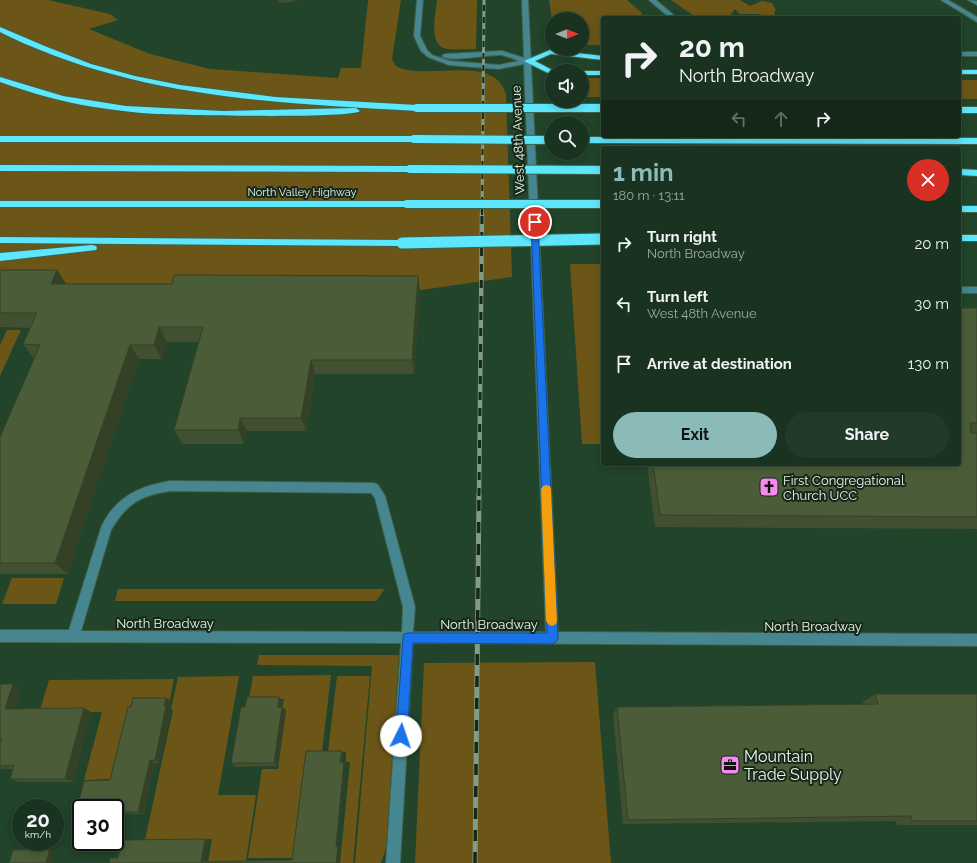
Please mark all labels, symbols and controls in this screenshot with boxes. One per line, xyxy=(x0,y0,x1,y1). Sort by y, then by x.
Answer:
north arrow xyxy=(545,12,589,56)
map controls xyxy=(545,12,589,160)
text: 20 m xyxy=(679,31,745,64)
icon: right xyxy=(613,32,665,84)
button: sound xyxy=(545,64,589,108)
text: North Broadway xyxy=(679,65,814,86)
street label: West 48th Avenue xyxy=(509,85,527,195)
icon: left xyxy=(728,108,750,130)
icon: ahead xyxy=(770,108,792,130)
icon: right xyxy=(812,108,834,130)
button: search xyxy=(545,116,589,160)
text: 1 min xyxy=(613,158,674,187)
button: close xyxy=(907,159,949,201)
street label: North Valley Highway xyxy=(247,186,357,199)
text: 180 m · 13:11 xyxy=(613,188,685,203)
pin xyxy=(518,205,552,239)
icon: arrive xyxy=(524,211,546,233)
text: Turn right xyxy=(647,228,717,246)
icon: right xyxy=(613,233,635,255)
text: 20 m xyxy=(914,235,949,253)
text: North Broadway xyxy=(647,246,745,261)
text: Turn left xyxy=(647,288,708,306)
icon: left xyxy=(613,293,635,315)
text: 30 m xyxy=(914,295,949,313)
text: West 48th Avenue xyxy=(647,306,757,321)
icon: arrive xyxy=(613,353,635,375)
text: Arrive at destination xyxy=(647,355,792,373)
text: 130 m xyxy=(908,355,949,373)
button: Exit xyxy=(613,412,777,458)
button: Share xyxy=(785,412,949,458)
place label: First Congregational Church UCC xyxy=(783,473,905,503)
church icon: First Congregational Church UCC xyxy=(758,476,780,498)
street label: North Broadway xyxy=(116,616,214,631)
street label: North Broadway xyxy=(440,617,538,632)
street label: North Broadway xyxy=(764,619,862,634)
position arrow xyxy=(380,715,422,757)
place label: Mountain Trade Supply xyxy=(744,747,842,784)
office icon: Mountain Trade Supply xyxy=(719,754,741,776)
speed limit sign: 30 xyxy=(72,799,124,851)
text: 20 xyxy=(26,808,50,832)
text: km/h xyxy=(25,829,51,840)

